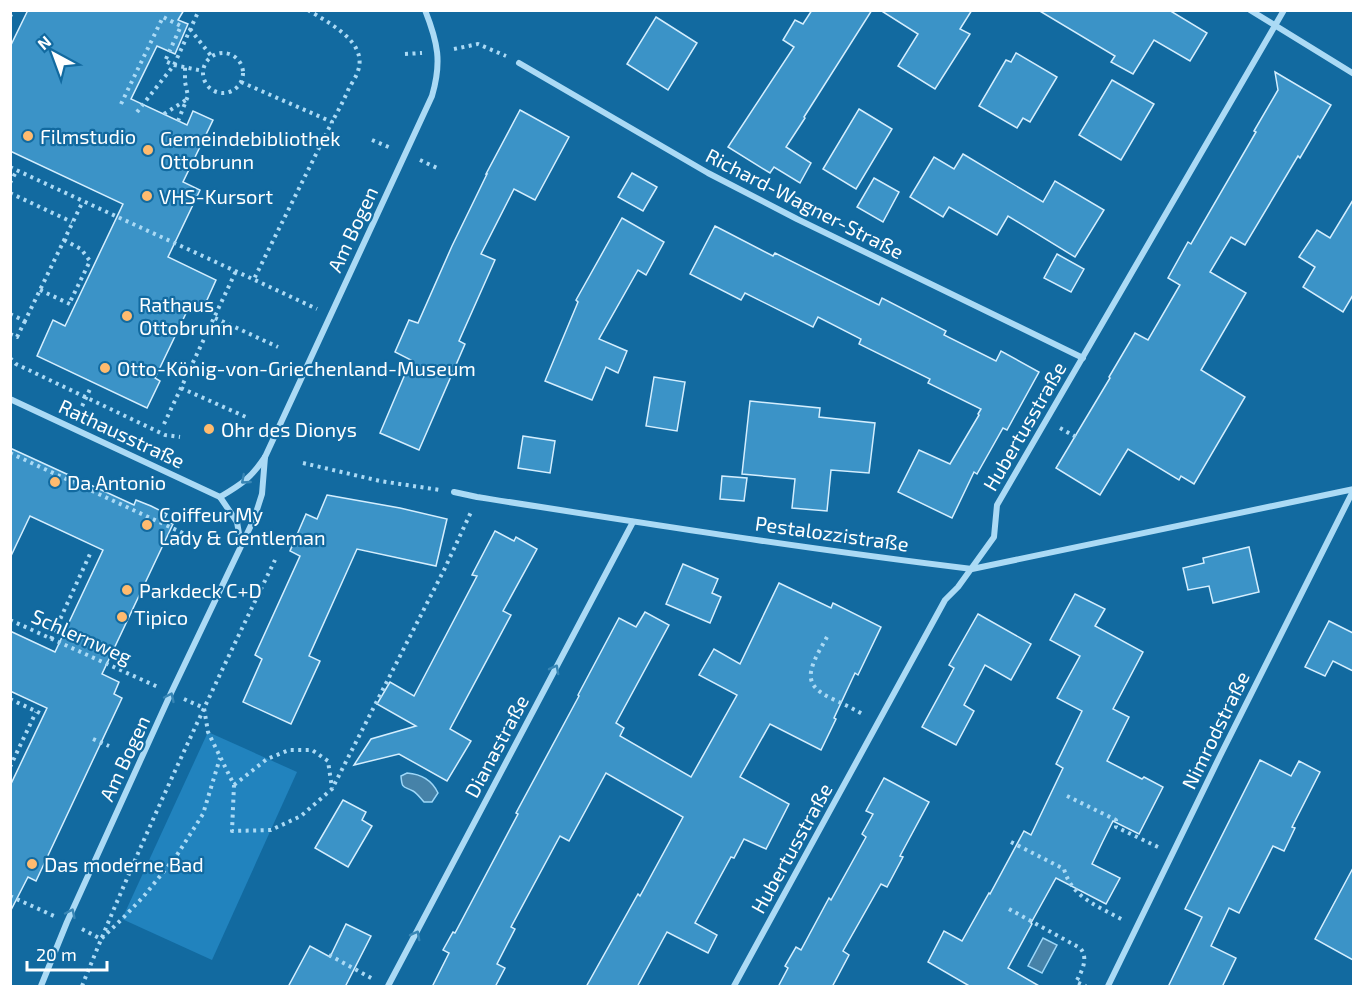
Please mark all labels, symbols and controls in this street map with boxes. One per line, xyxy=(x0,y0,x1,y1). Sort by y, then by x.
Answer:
north arrow xyxy=(24,24,84,84)
text: N xyxy=(33,31,54,53)
place label: Filmstudio xyxy=(40,124,136,148)
place label: Gemeindebibliothek Ottobrunn xyxy=(160,126,341,173)
marker: Filmstudio xyxy=(21,129,35,143)
marker: Gemeindebibliothek Ottobrunn xyxy=(141,143,155,157)
street label: Richard-Wagner-Straße xyxy=(702,143,908,263)
street label: Am Bogen xyxy=(322,182,382,276)
place label: VHS-Kursort xyxy=(159,184,273,208)
marker: VHS-Kursort xyxy=(140,189,154,203)
place label: Rathaus Ottobrunn xyxy=(139,292,233,339)
marker: Rathaus Ottobrunn xyxy=(120,309,134,323)
place label: Otto-König-von-Griechenland-Museum xyxy=(117,356,476,380)
street label: Hubertusstraße xyxy=(977,357,1071,495)
marker: Otto-König-von-Griechenland-Museum xyxy=(98,361,112,375)
street label: Rathausstraße xyxy=(55,393,189,473)
place label: Ohr des Dionys xyxy=(221,417,357,441)
marker: Ohr des Dionys xyxy=(202,422,216,436)
place label: Da Antonio xyxy=(67,470,166,494)
one-way arrow xyxy=(242,473,252,484)
marker: Da Antonio xyxy=(48,475,62,489)
place label: Coiffeur My Lady & Gentleman xyxy=(159,502,326,549)
street label: Pestalozzistraße xyxy=(754,510,910,556)
marker: Coiffeur My Lady & Gentleman xyxy=(140,518,154,532)
place label: Parkdeck C+D xyxy=(139,578,262,602)
marker: Parkdeck C+D xyxy=(120,583,134,597)
street label: Schlernweg xyxy=(28,603,136,669)
place label: Tipico xyxy=(134,605,188,629)
marker: Tipico xyxy=(115,610,129,624)
one-way arrow xyxy=(548,665,559,675)
street label: Nimrodstraße xyxy=(1176,667,1254,793)
street label: Dianastraße xyxy=(459,691,533,801)
one-way arrow xyxy=(162,693,174,704)
street label: Am Bogen xyxy=(94,711,154,805)
street label: Hubertusstraße xyxy=(745,779,837,917)
place label: Das moderne Bad xyxy=(44,852,204,876)
marker: Das moderne Bad xyxy=(25,857,39,871)
one-way arrow xyxy=(63,908,75,919)
one-way arrow xyxy=(408,930,420,941)
scale bar xyxy=(27,934,106,972)
text: 20 m xyxy=(36,943,77,965)

